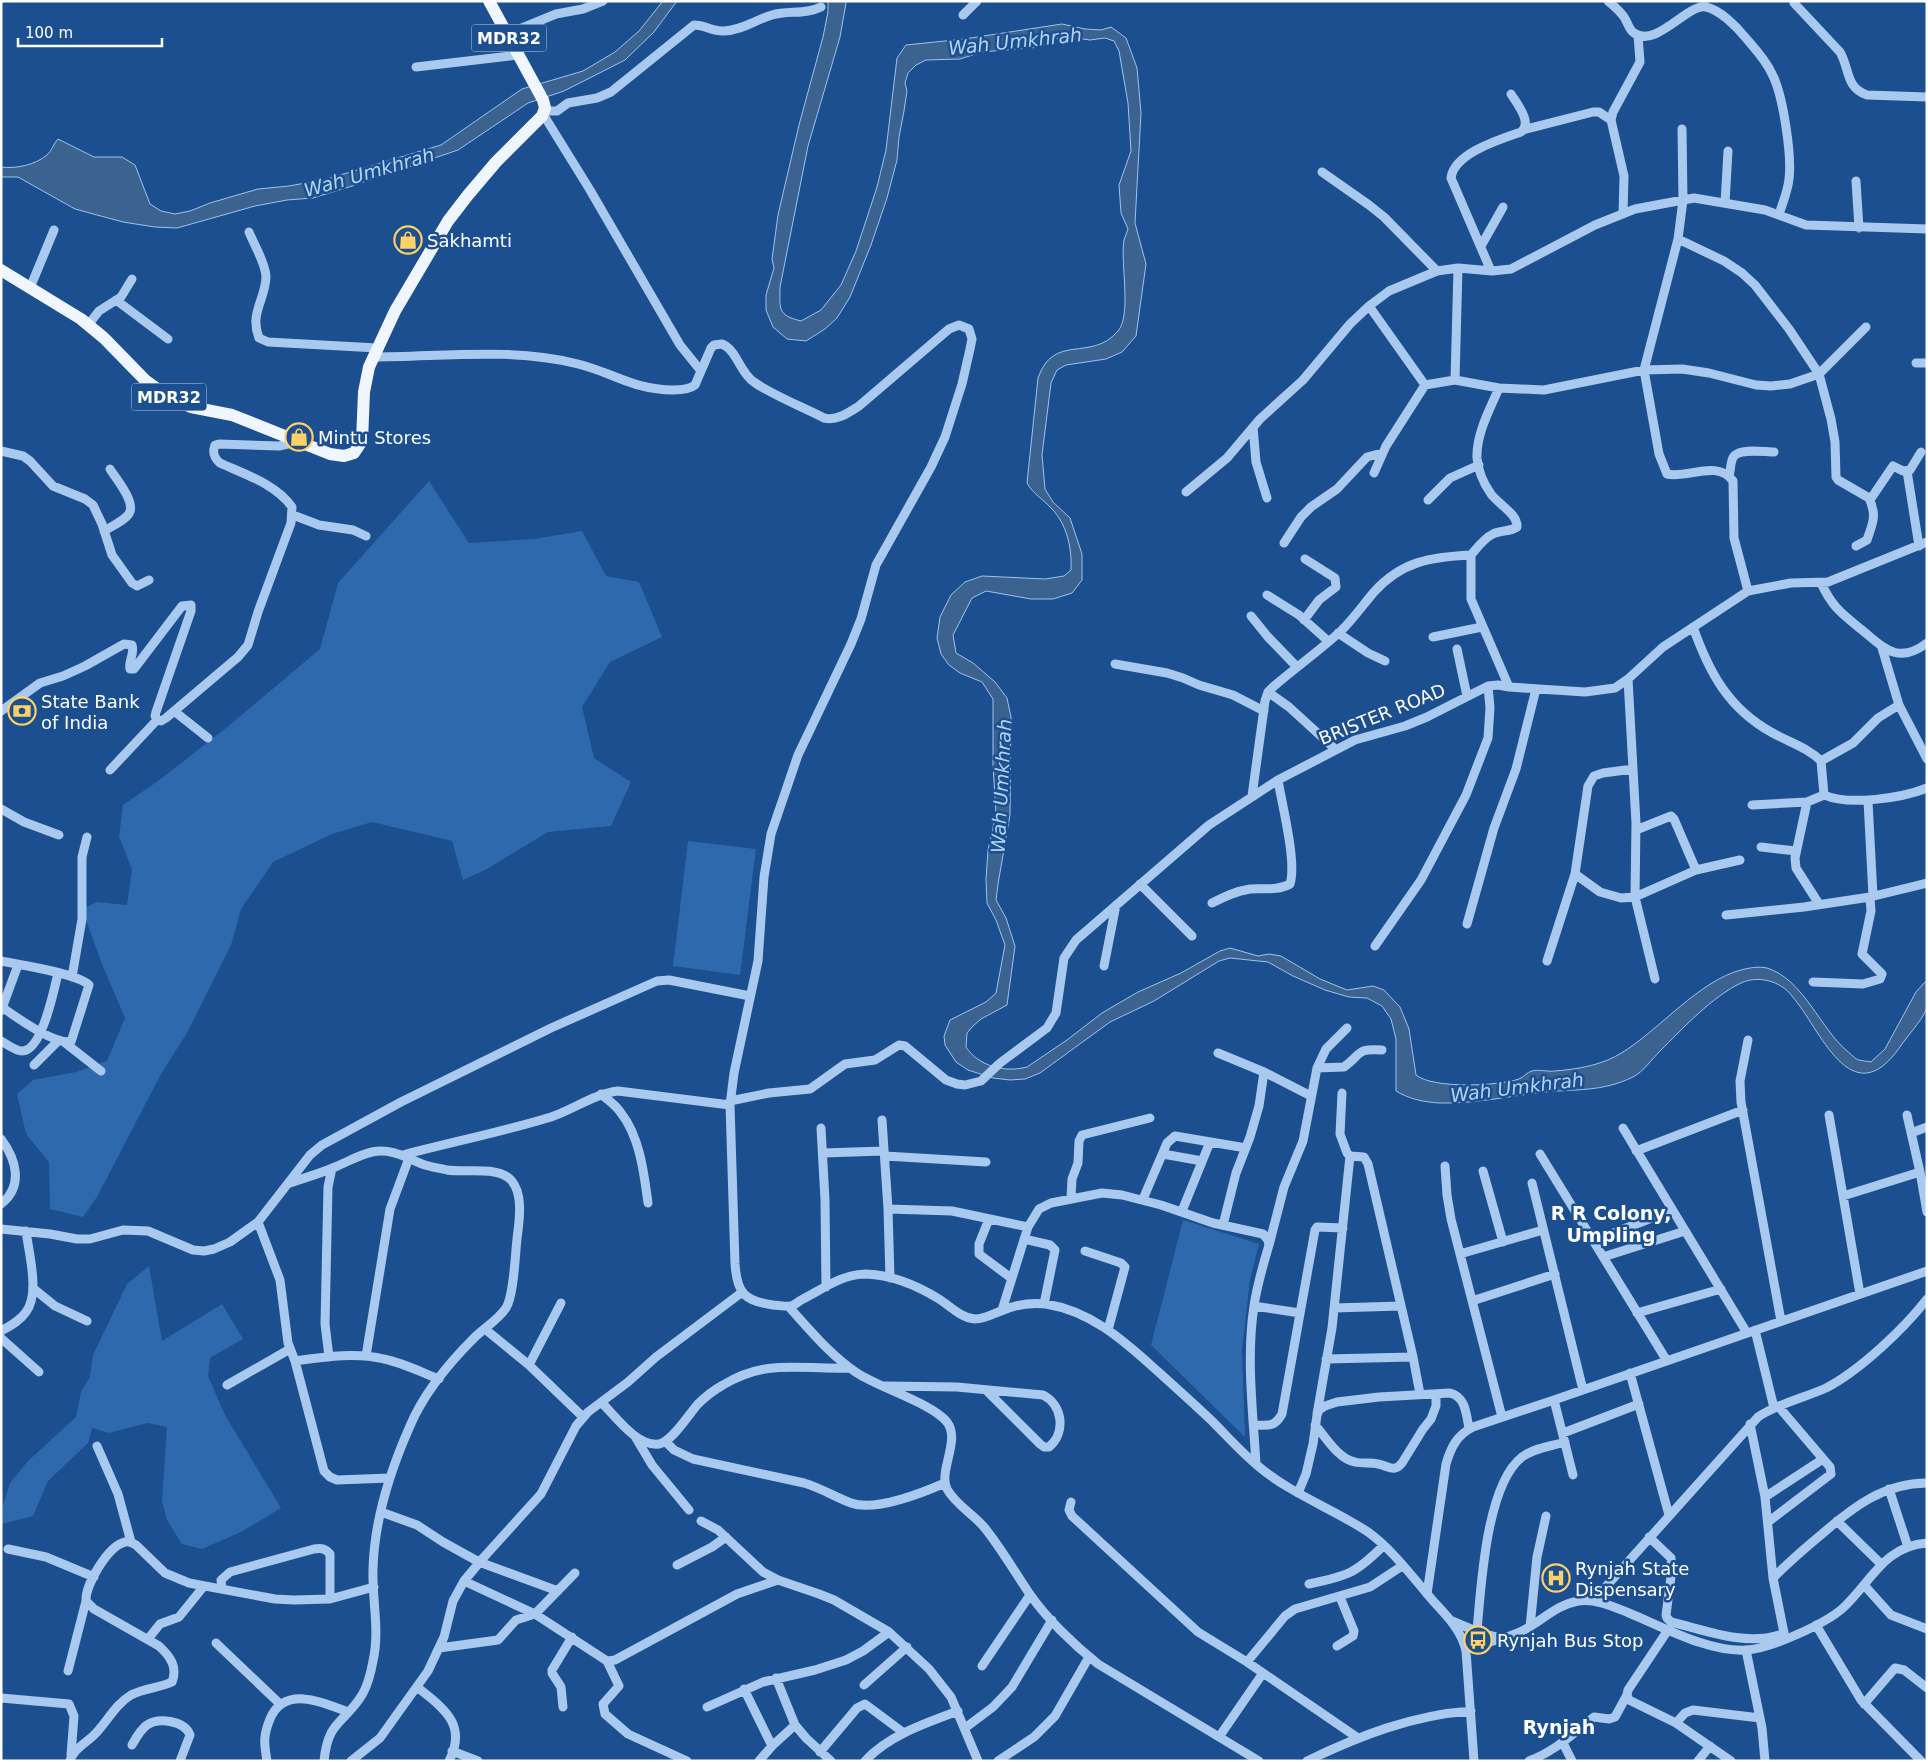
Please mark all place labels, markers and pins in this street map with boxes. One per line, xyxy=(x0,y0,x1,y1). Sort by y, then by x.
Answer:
shop icon: Sakhamti xyxy=(393,225,423,255)
place label: Sakhamti xyxy=(427,230,512,251)
shop icon: Mintu Stores xyxy=(284,422,314,452)
place label: Mintu Stores xyxy=(318,427,431,448)
place label: State Bank of India xyxy=(41,691,140,733)
bank icon: State Bank of India xyxy=(7,696,37,726)
place label: Rynjah State Dispensary xyxy=(1575,1558,1689,1600)
hospital icon: Rynjah State Dispensary xyxy=(1541,1563,1571,1593)
bus stop icon: Rynjah Bus Stop xyxy=(1463,1625,1493,1655)
place label: Rynjah Bus Stop xyxy=(1497,1630,1644,1651)

